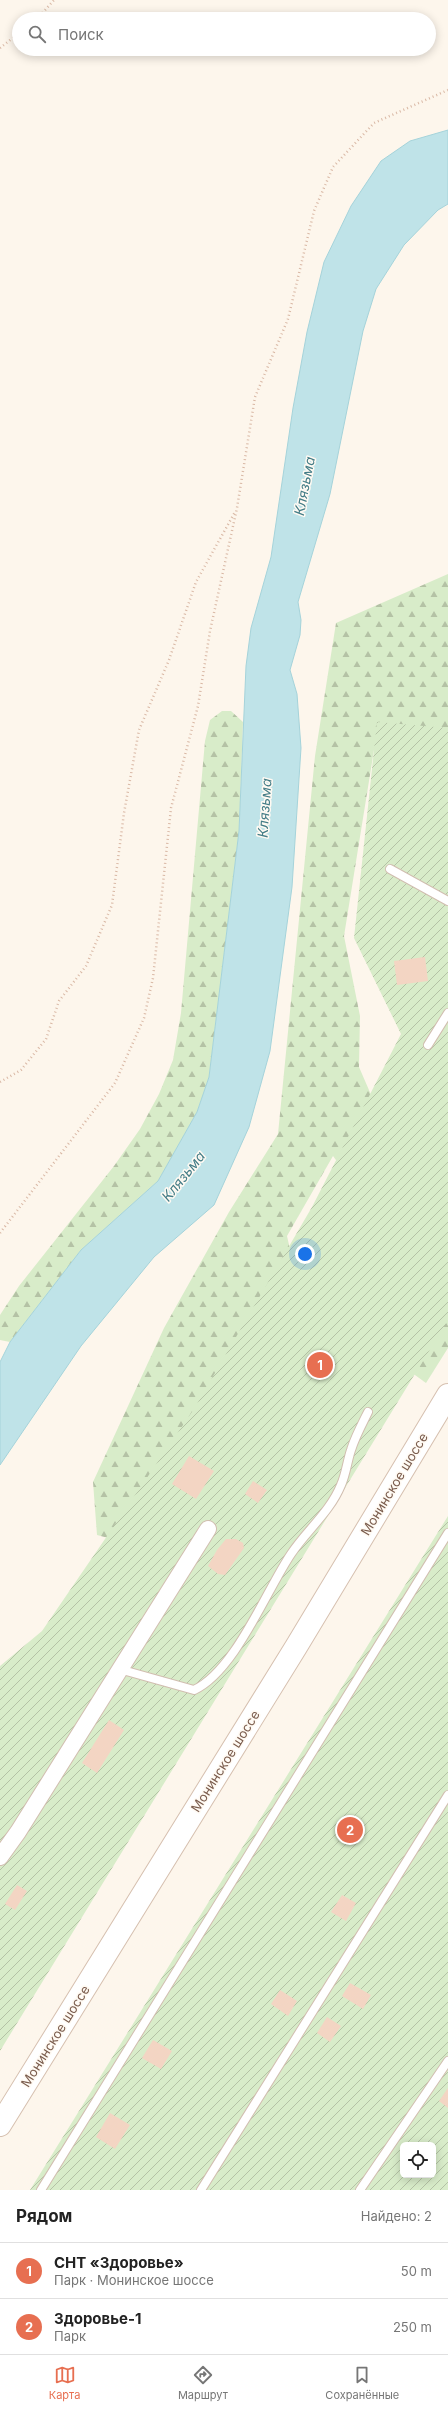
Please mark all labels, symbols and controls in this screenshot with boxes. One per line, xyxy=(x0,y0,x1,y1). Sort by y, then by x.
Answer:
search box xyxy=(12,12,436,56)
icon: search xyxy=(26,23,48,45)
text: Поиск xyxy=(58,25,104,44)
water label: Клязьма xyxy=(290,455,318,517)
water label: Клязьма xyxy=(253,777,275,838)
water label: Клязьма xyxy=(158,1147,209,1204)
your location xyxy=(295,1244,315,1264)
pin: 1 xyxy=(307,1350,333,1380)
street label: Монинское шоссе xyxy=(357,1430,431,1538)
street label: Монинское шоссе xyxy=(187,1707,263,1815)
pin: 2 xyxy=(337,1815,363,1845)
street label: Монинское шоссе xyxy=(17,1982,93,2090)
map controls xyxy=(400,2142,436,2178)
button: locate xyxy=(400,2142,436,2178)
text: Рядом xyxy=(16,2206,72,2226)
text: Найдено: 2 xyxy=(361,2208,432,2224)
text: СНТ «Здоровье» xyxy=(54,2253,184,2272)
text: 1 xyxy=(26,2263,32,2279)
text: 50 m xyxy=(401,2263,432,2279)
text: Парк · Монинское шоссе xyxy=(54,2272,214,2288)
text: Здоровье-1 xyxy=(54,2309,141,2328)
text: 2 xyxy=(25,2319,33,2335)
text: 250 m xyxy=(393,2319,432,2335)
text: Парк xyxy=(54,2328,86,2344)
tab: Карта xyxy=(49,2364,80,2402)
tab: Маршрут xyxy=(178,2364,228,2402)
tab: Сохранённые xyxy=(325,2364,399,2402)

